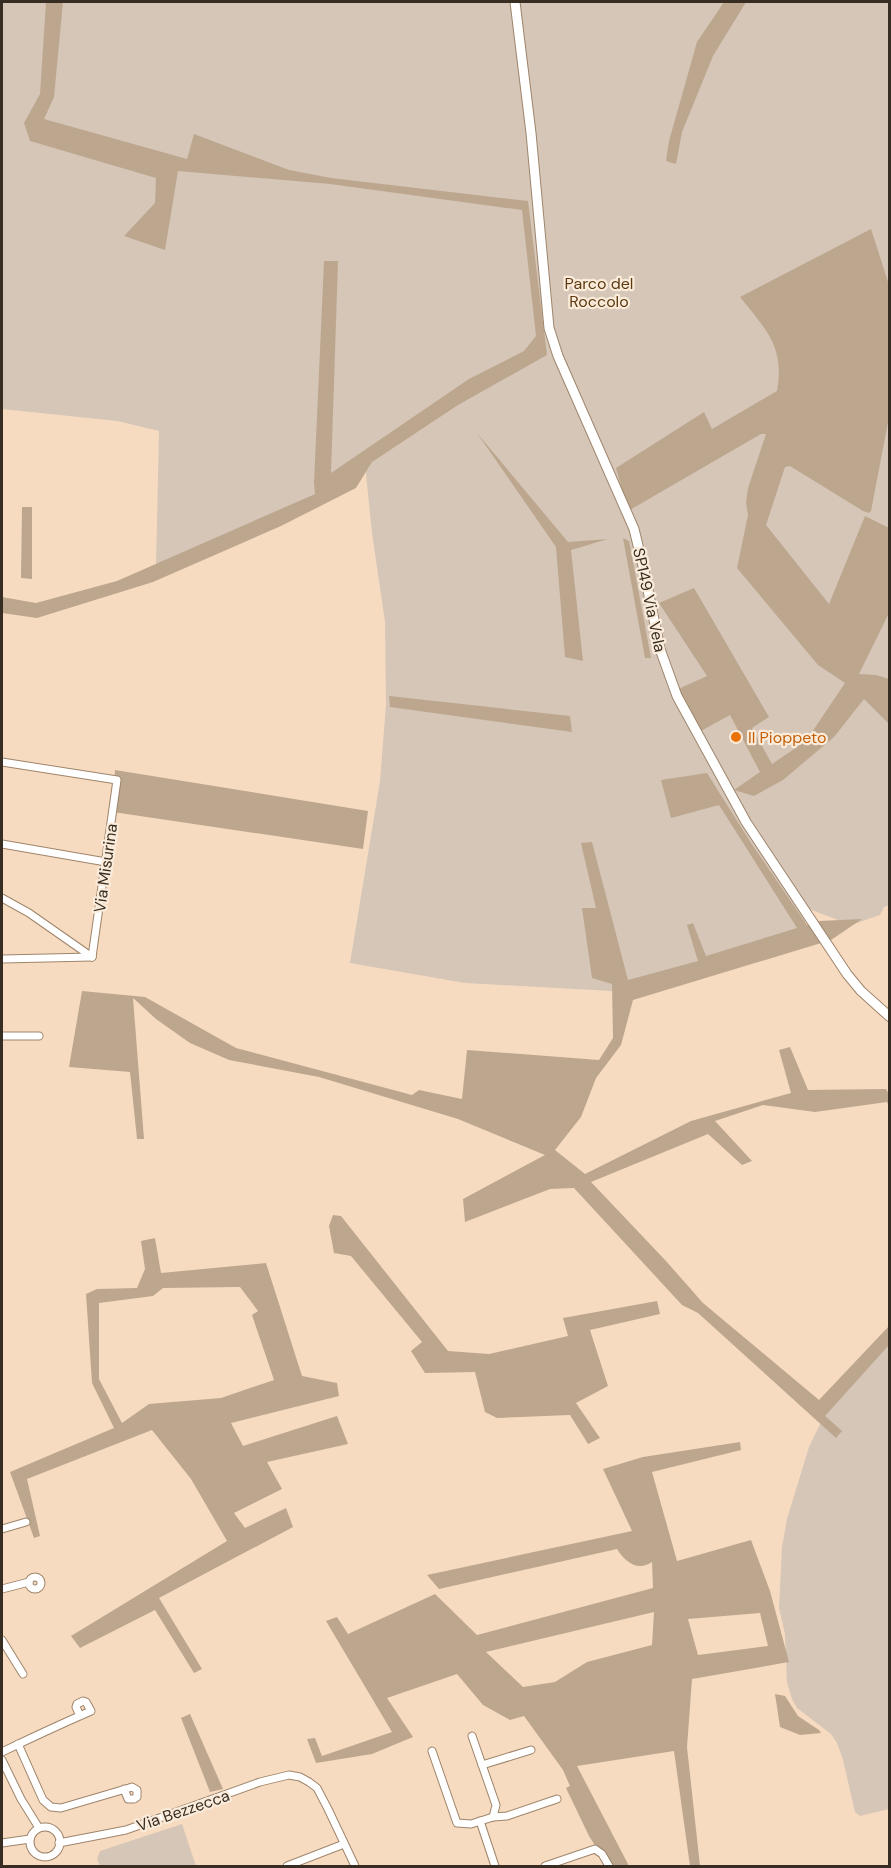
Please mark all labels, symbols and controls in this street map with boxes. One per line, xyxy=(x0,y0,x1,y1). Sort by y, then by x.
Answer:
park label: Parco del Roccolo xyxy=(565,273,633,312)
street label: SP149 Via Vela xyxy=(628,546,671,654)
place label: Il Pioppeto xyxy=(748,727,827,748)
marker: Il Pioppeto xyxy=(729,730,743,744)
street label: Via Misurina xyxy=(89,822,122,914)
street label: Via Bezzecca xyxy=(134,1785,232,1836)

